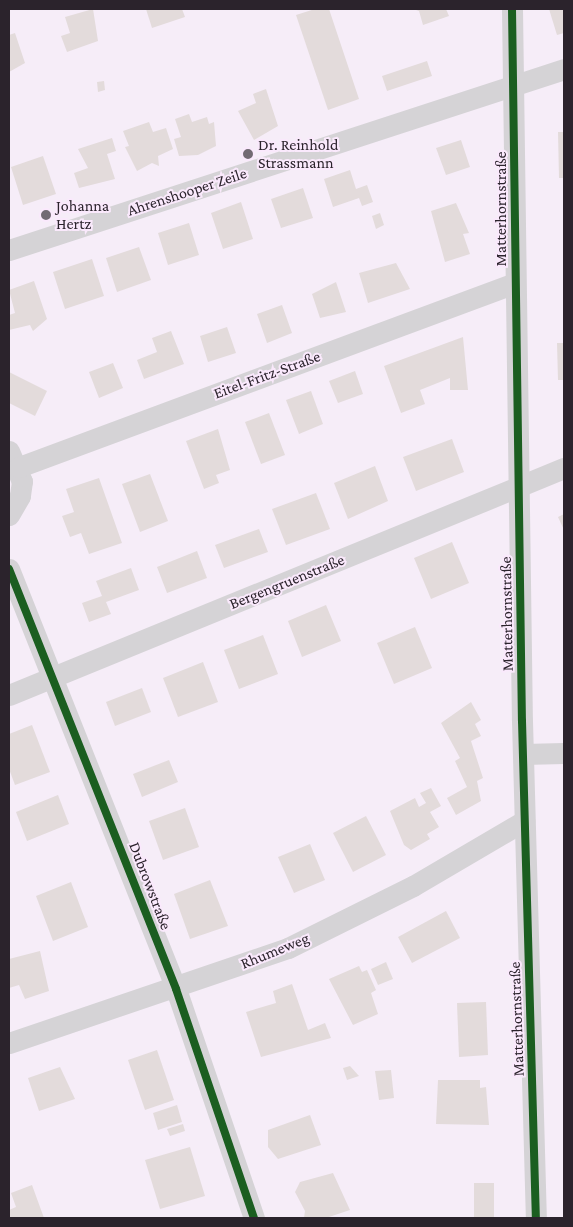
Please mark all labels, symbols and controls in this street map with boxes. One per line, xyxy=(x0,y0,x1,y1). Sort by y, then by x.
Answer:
place label: Dr. Reinhold Strassmann xyxy=(258,135,338,173)
marker: Dr. Reinhold Strassmann xyxy=(242,148,254,160)
street label: Matterhornstraße xyxy=(491,152,511,266)
street label: Ahrenshooper Zeile xyxy=(125,164,249,220)
place label: Johanna Hertz xyxy=(56,196,109,234)
marker: Johanna Hertz xyxy=(40,209,52,221)
street label: Eitel-Fritz-Straße xyxy=(211,347,323,403)
street label: Bergengruenstraße xyxy=(227,550,347,614)
street label: Matterhornstraße xyxy=(496,556,518,672)
street label: Dubrowstraße xyxy=(124,839,176,933)
street label: Rhumeweg xyxy=(238,929,312,973)
street label: Matterhornstraße xyxy=(505,961,529,1077)

